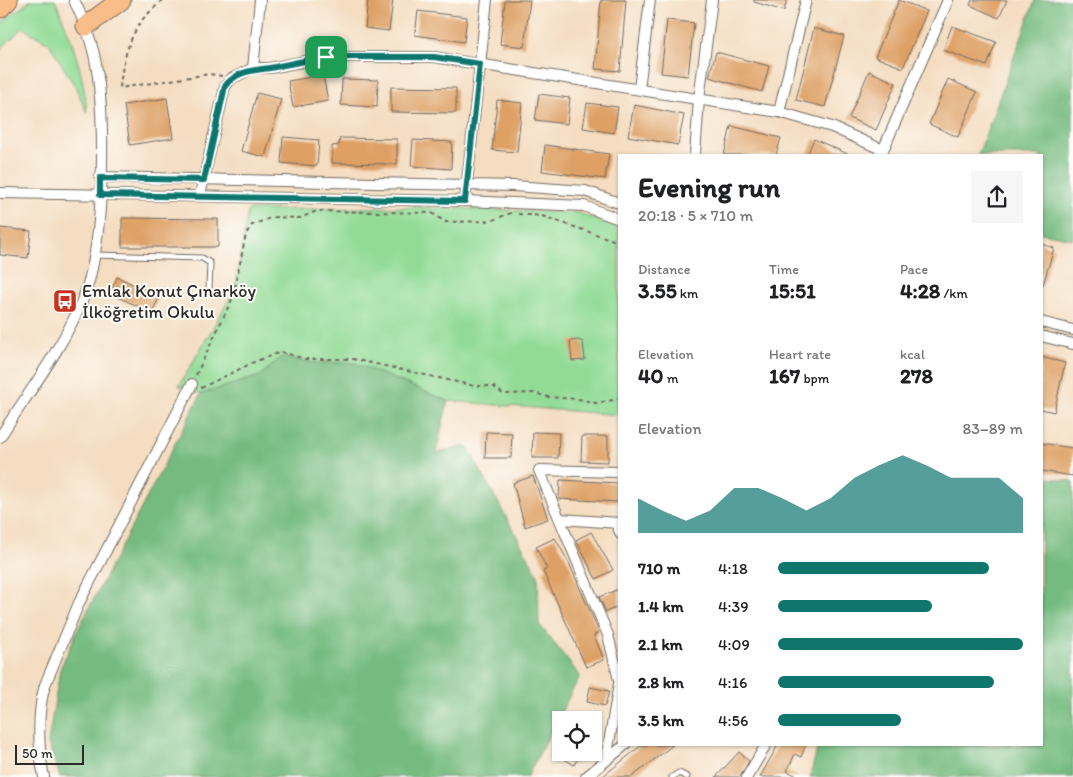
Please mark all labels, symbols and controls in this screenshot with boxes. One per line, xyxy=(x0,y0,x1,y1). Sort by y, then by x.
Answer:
pin xyxy=(305,36,347,78)
icon: arrive xyxy=(312,43,340,71)
text: Evening run xyxy=(638,170,780,204)
button: share xyxy=(971,171,1023,223)
text: 20:18 · 5 × 710 m xyxy=(638,206,753,225)
text: Distance xyxy=(638,261,690,278)
text: Time xyxy=(769,261,799,278)
text: Pace xyxy=(900,261,928,278)
text: 3.55 xyxy=(638,278,677,303)
text: 15:51 xyxy=(769,278,816,303)
text: 4:28 xyxy=(900,278,940,303)
place label: Emlak Konut Çınarköy İlköğretim Okulu xyxy=(82,280,257,323)
text: km xyxy=(677,285,698,302)
text: /km xyxy=(940,285,968,302)
bus stop icon: Emlak Konut Çınarköy İlköğretim Okulu xyxy=(52,288,78,314)
text: Elevation xyxy=(638,346,694,363)
text: Heart rate xyxy=(769,346,831,363)
text: kcal xyxy=(900,346,925,363)
text: 40 xyxy=(638,363,664,388)
text: 167 xyxy=(769,363,800,388)
text: 278 xyxy=(900,363,933,388)
text: m xyxy=(664,370,679,387)
text: bpm xyxy=(800,370,829,387)
text: Elevation xyxy=(638,419,702,438)
text: 83–89 m xyxy=(962,419,1023,438)
text: 710 m xyxy=(638,559,680,578)
text: 4:18 xyxy=(718,559,748,578)
text: 1.4 km xyxy=(638,597,684,616)
text: 4:39 xyxy=(718,597,749,616)
text: 2.1 km xyxy=(638,635,683,654)
text: 4:09 xyxy=(718,635,750,654)
text: 2.8 km xyxy=(638,673,684,692)
text: 4:16 xyxy=(718,673,747,692)
map controls xyxy=(552,711,602,761)
button: locate xyxy=(552,711,602,761)
text: 3.5 km xyxy=(638,711,684,730)
text: 4:56 xyxy=(718,711,748,730)
scale bar xyxy=(15,742,84,765)
text: 50 m xyxy=(22,745,53,762)

